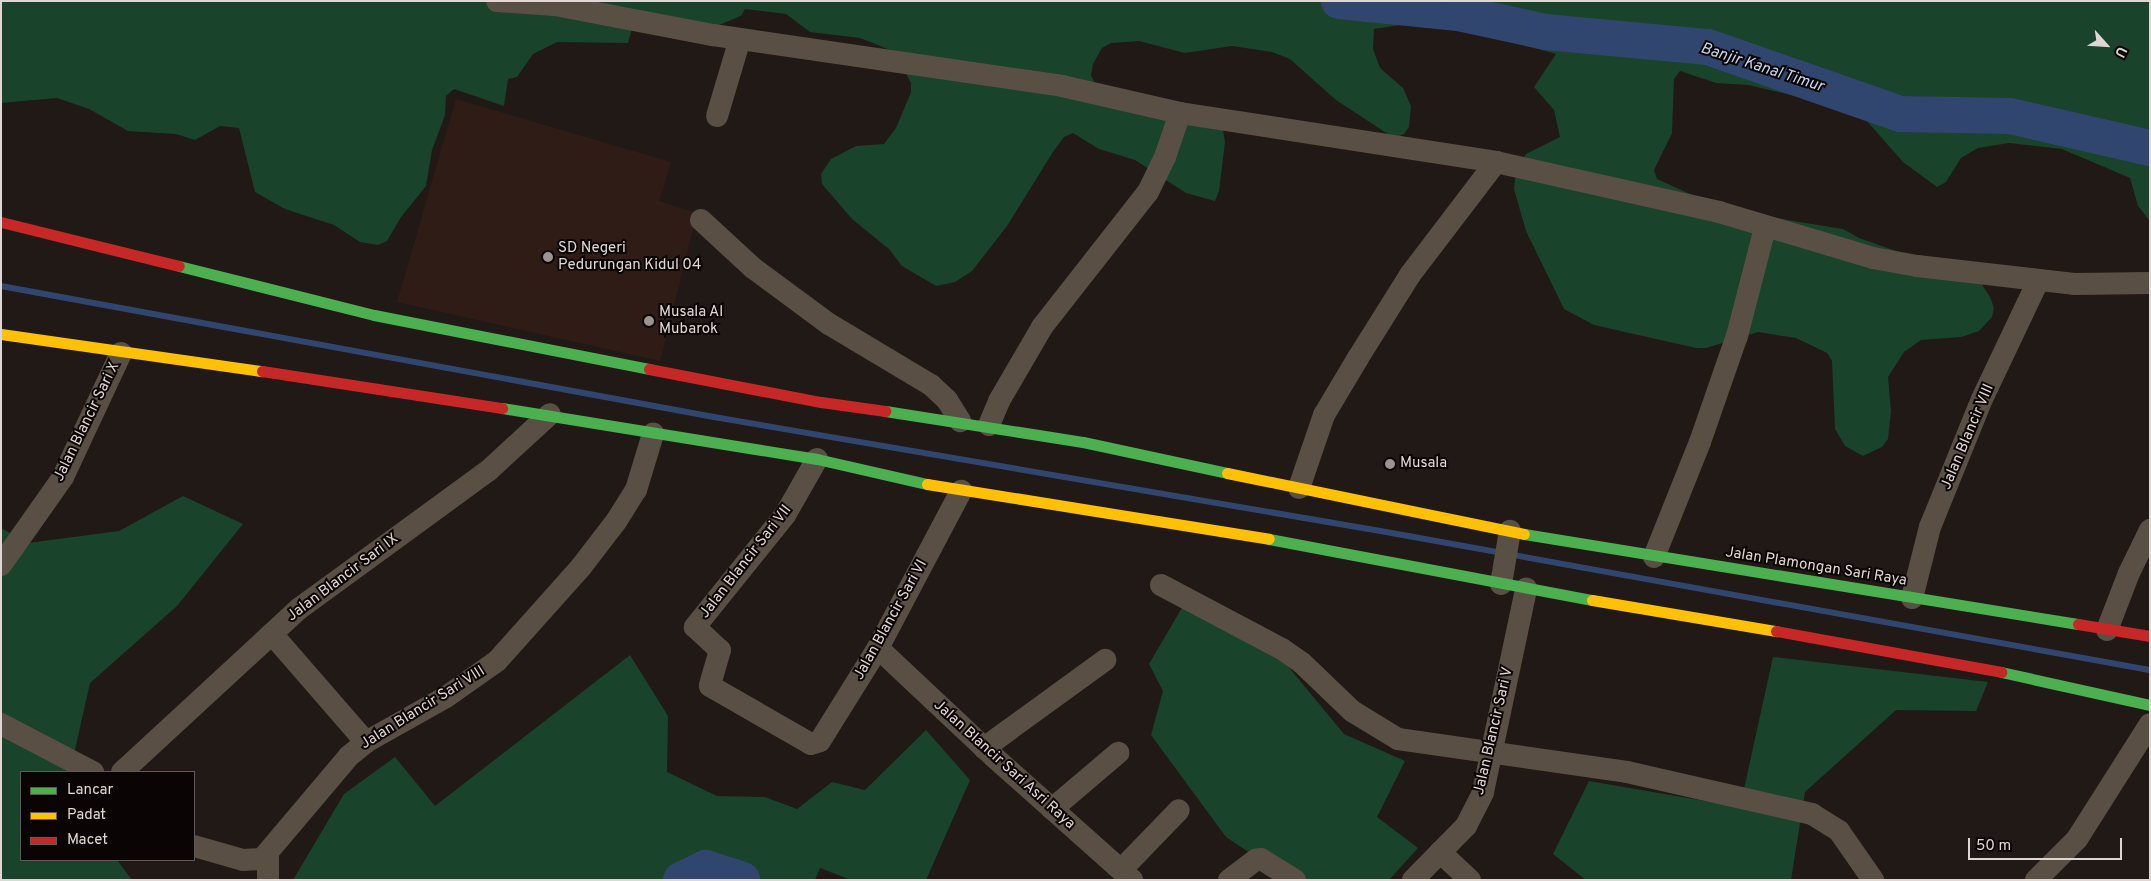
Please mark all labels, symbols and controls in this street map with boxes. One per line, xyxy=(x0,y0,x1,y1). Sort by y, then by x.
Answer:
north arrow xyxy=(2081,20,2131,70)
water label: Banjir Kanal Timur xyxy=(1698,39,1826,97)
text: U xyxy=(2110,44,2130,60)
place label: SD Negeri Pedurungan Kidul 04 xyxy=(558,239,701,274)
marker: SD Negeri Pedurungan Kidul 04 xyxy=(542,251,554,263)
place label: Musala Al Mubarok xyxy=(659,303,724,338)
marker: Musala Al Mubarok xyxy=(643,315,655,327)
street label: Jalan Blancir Sari X xyxy=(50,359,124,485)
street label: Jalan Blancir VIII xyxy=(1938,381,1998,493)
place label: Musala xyxy=(1400,455,1447,473)
marker: Musala xyxy=(1384,458,1396,470)
street label: Jalan Blancir Sari VII xyxy=(696,501,796,623)
street label: Jalan Blancir Sari IX xyxy=(284,530,402,626)
street label: Jalan Plamongan Sari Raya xyxy=(1724,544,1908,590)
street label: Jalan Blancir Sari VI xyxy=(850,556,932,684)
street label: Jalan Blancir Sari VIII xyxy=(357,662,489,754)
street label: Jalan Blancir Sari V xyxy=(1470,665,1518,797)
street label: Jalan Blancir Sari Asri Raya xyxy=(929,696,1079,834)
legend xyxy=(20,771,195,861)
text: Lancar xyxy=(67,781,113,800)
text: Padat xyxy=(67,806,106,825)
scale bar xyxy=(1971,828,2125,860)
text: Macet xyxy=(67,831,108,850)
text: 50 m xyxy=(1976,837,2011,856)

